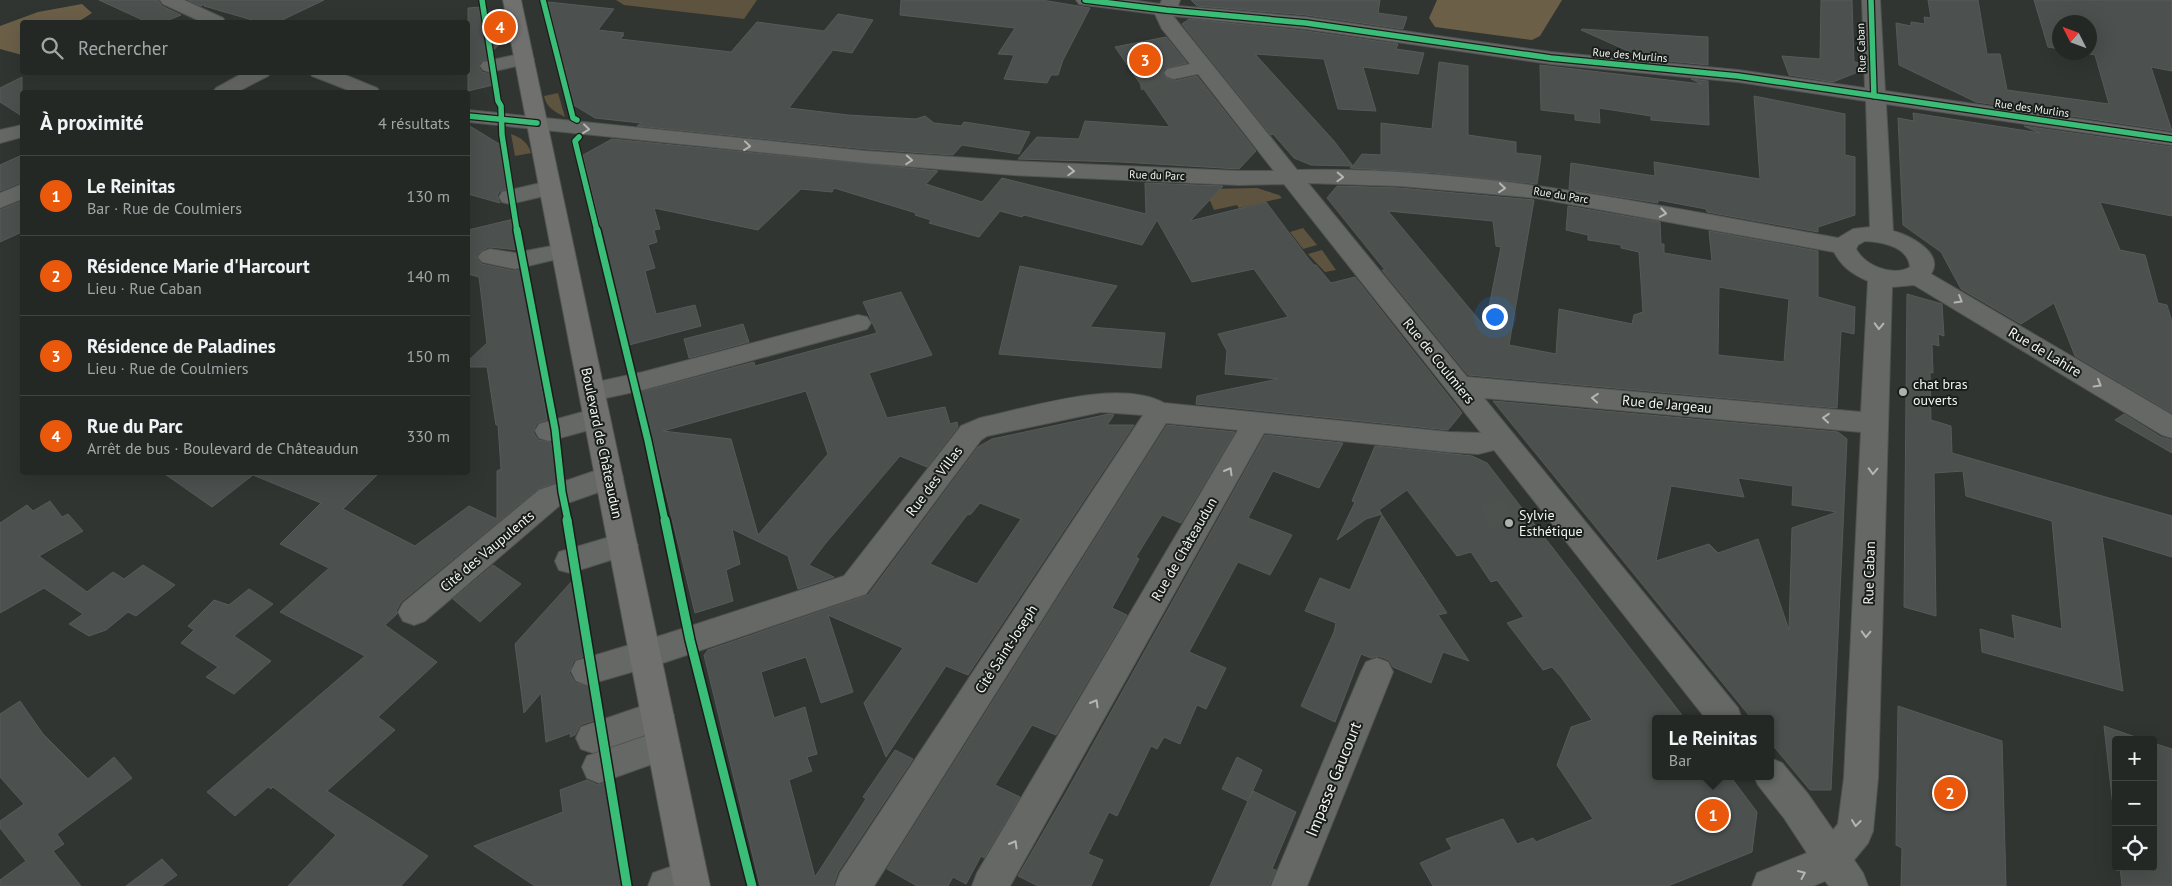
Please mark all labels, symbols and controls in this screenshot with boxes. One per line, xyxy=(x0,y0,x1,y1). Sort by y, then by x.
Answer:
pin: 4 xyxy=(484,8,516,46)
north arrow xyxy=(2052,15,2097,60)
search box xyxy=(20,20,470,75)
street label: Rue Caban xyxy=(1853,23,1869,73)
icon: search xyxy=(38,34,66,62)
text: Rechercher xyxy=(78,36,168,60)
pin: 3 xyxy=(1129,41,1161,79)
street label: Rue des Murlins xyxy=(1592,45,1668,65)
street label: Rue des Murlins xyxy=(1994,96,2071,120)
text: À proximité xyxy=(40,109,144,136)
text: 4 résultats xyxy=(378,113,450,133)
one-way arrow xyxy=(582,124,590,135)
one-way arrow xyxy=(744,140,752,151)
one-way arrow xyxy=(905,155,913,166)
one-way arrow xyxy=(1067,165,1075,176)
street label: Rue du Parc xyxy=(1129,167,1185,183)
one-way arrow xyxy=(1337,171,1345,182)
text: Le Reinitas xyxy=(87,174,175,198)
one-way arrow xyxy=(1499,182,1507,193)
street label: Rue du Parc xyxy=(1532,184,1590,206)
text: 1 xyxy=(51,186,61,206)
text: 130 m xyxy=(407,186,450,206)
text: Bar · Rue de Coulmiers xyxy=(87,198,242,218)
one-way arrow xyxy=(1658,207,1667,217)
text: Résidence Marie d'Harcourt xyxy=(87,254,310,278)
text: 2 xyxy=(51,266,61,286)
text: 140 m xyxy=(407,266,450,286)
text: Lieu · Rue Caban xyxy=(87,278,202,298)
one-way arrow xyxy=(1953,294,1962,304)
your location xyxy=(1482,304,1508,330)
street label: Rue de Coulmiers xyxy=(1399,315,1479,407)
one-way arrow xyxy=(1873,322,1884,330)
street label: Rue de Lahire xyxy=(2005,323,2085,381)
text: Résidence de Paladines xyxy=(87,334,276,358)
text: 3 xyxy=(51,346,61,366)
text: 150 m xyxy=(407,346,450,366)
text: Lieu · Rue de Coulmiers xyxy=(87,358,249,378)
street label: Boulevard de Châteaudun xyxy=(577,366,627,520)
place label: chat bras ouverts xyxy=(1913,375,1968,409)
one-way arrow xyxy=(2093,377,2102,387)
marker: chat bras ouverts xyxy=(1897,386,1909,398)
street label: Rue de Jargeau xyxy=(1621,391,1713,417)
one-way arrow xyxy=(1591,392,1599,403)
one-way arrow xyxy=(1822,413,1830,424)
text: Rue du Parc xyxy=(87,414,183,438)
text: 4 xyxy=(51,426,61,446)
text: 330 m xyxy=(407,426,450,446)
text: Arrêt de bus · Boulevard de Châteaudun xyxy=(87,438,359,458)
street label: Rue des Villas xyxy=(902,442,966,520)
one-way arrow xyxy=(1222,467,1232,476)
one-way arrow xyxy=(1868,468,1878,475)
street label: Rue de Châteaudun xyxy=(1147,494,1221,604)
street label: Cité des Vaupulents xyxy=(436,506,538,596)
place label: Sylvie Esthétique xyxy=(1519,506,1583,540)
marker: Sylvie Esthétique xyxy=(1503,517,1515,529)
street label: Rue Caban xyxy=(1859,541,1879,605)
street label: Cité Saint-Joseph xyxy=(971,601,1041,697)
one-way arrow xyxy=(1861,630,1872,638)
one-way arrow xyxy=(1089,699,1099,708)
popup xyxy=(1652,715,1774,780)
street label: Impasse Gaucourt xyxy=(1301,718,1365,839)
text: Le Reinitas xyxy=(1669,726,1757,750)
map controls xyxy=(2112,736,2157,871)
button: + xyxy=(2112,736,2157,781)
text: Bar xyxy=(1669,750,1692,770)
pin: 2 xyxy=(1934,774,1966,812)
button: − xyxy=(2112,781,2157,826)
pin: 1 xyxy=(1697,796,1729,834)
one-way arrow xyxy=(1851,819,1862,827)
button: locate xyxy=(2112,826,2157,871)
one-way arrow xyxy=(1008,840,1018,849)
one-way arrow xyxy=(1797,869,1806,880)

